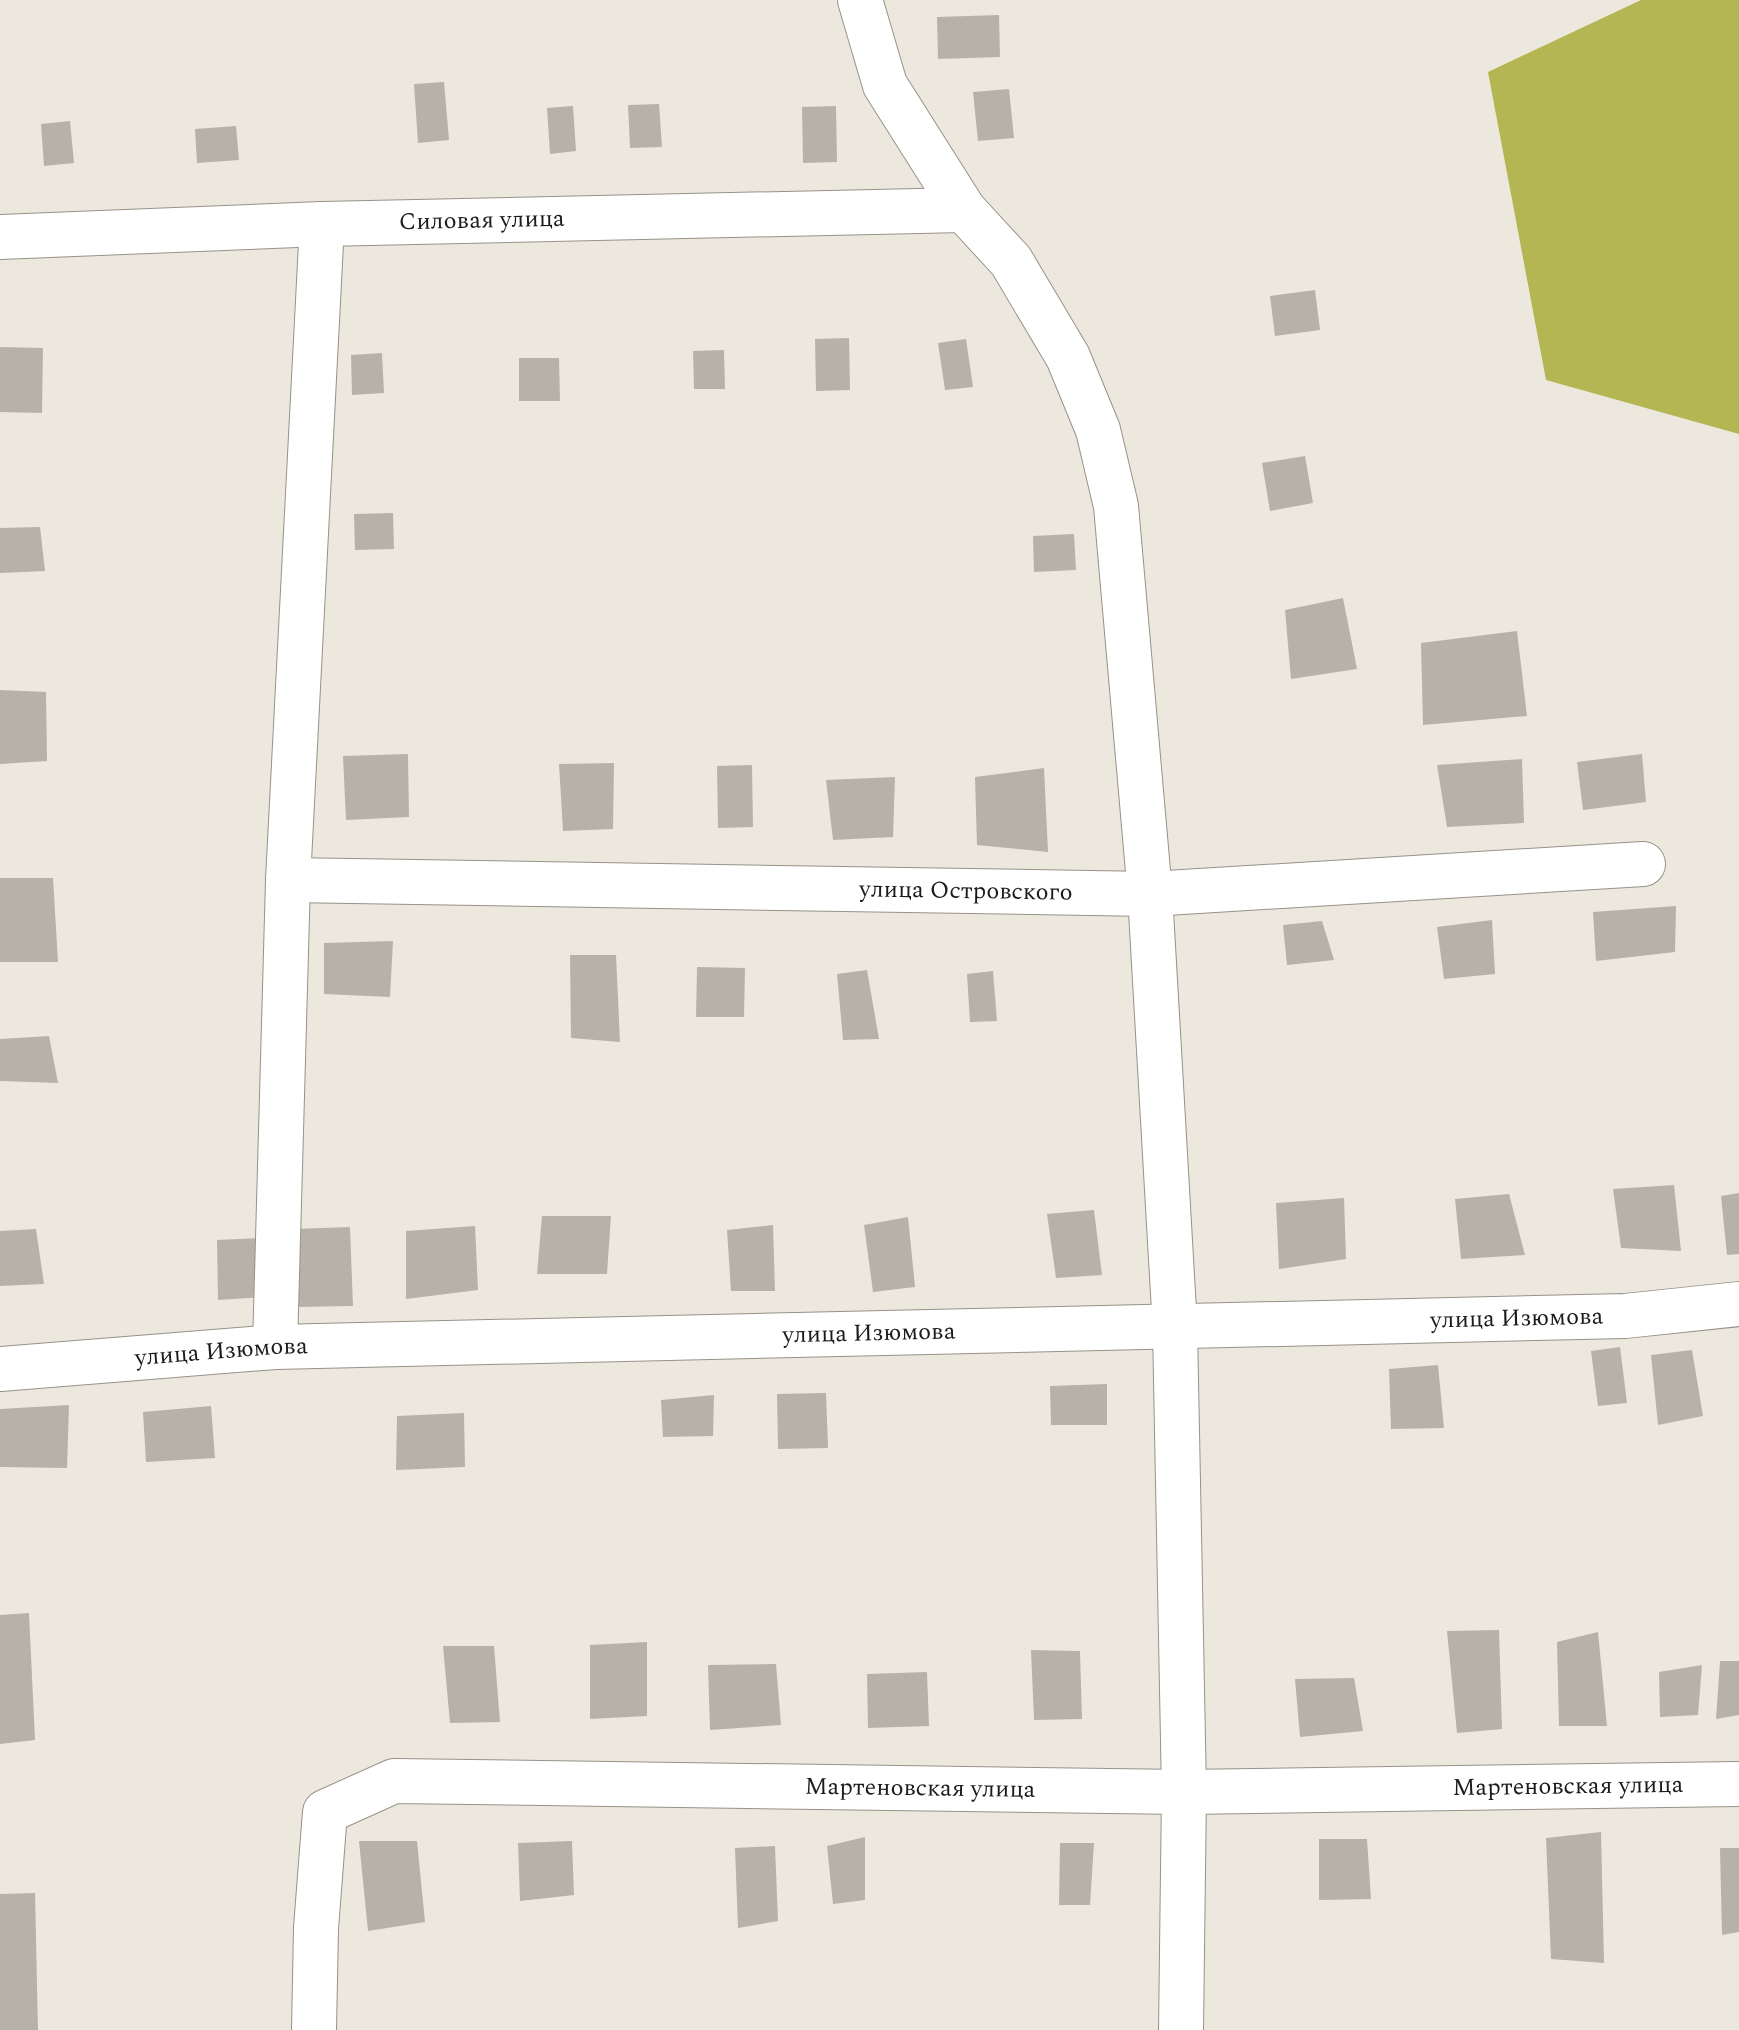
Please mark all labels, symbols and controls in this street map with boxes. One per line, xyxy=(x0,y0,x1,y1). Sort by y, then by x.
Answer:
street label: Силовая улица xyxy=(398,201,565,240)
street label: улица Островского xyxy=(858,871,1073,911)
street label: улица Изюмова xyxy=(1429,1298,1604,1338)
street label: улица Изюмова xyxy=(781,1313,956,1353)
street label: улица Изюмова xyxy=(132,1328,308,1376)
street label: Мартеновская улица xyxy=(1452,1767,1684,1806)
street label: Мартеновская улица xyxy=(804,1769,1036,1808)

